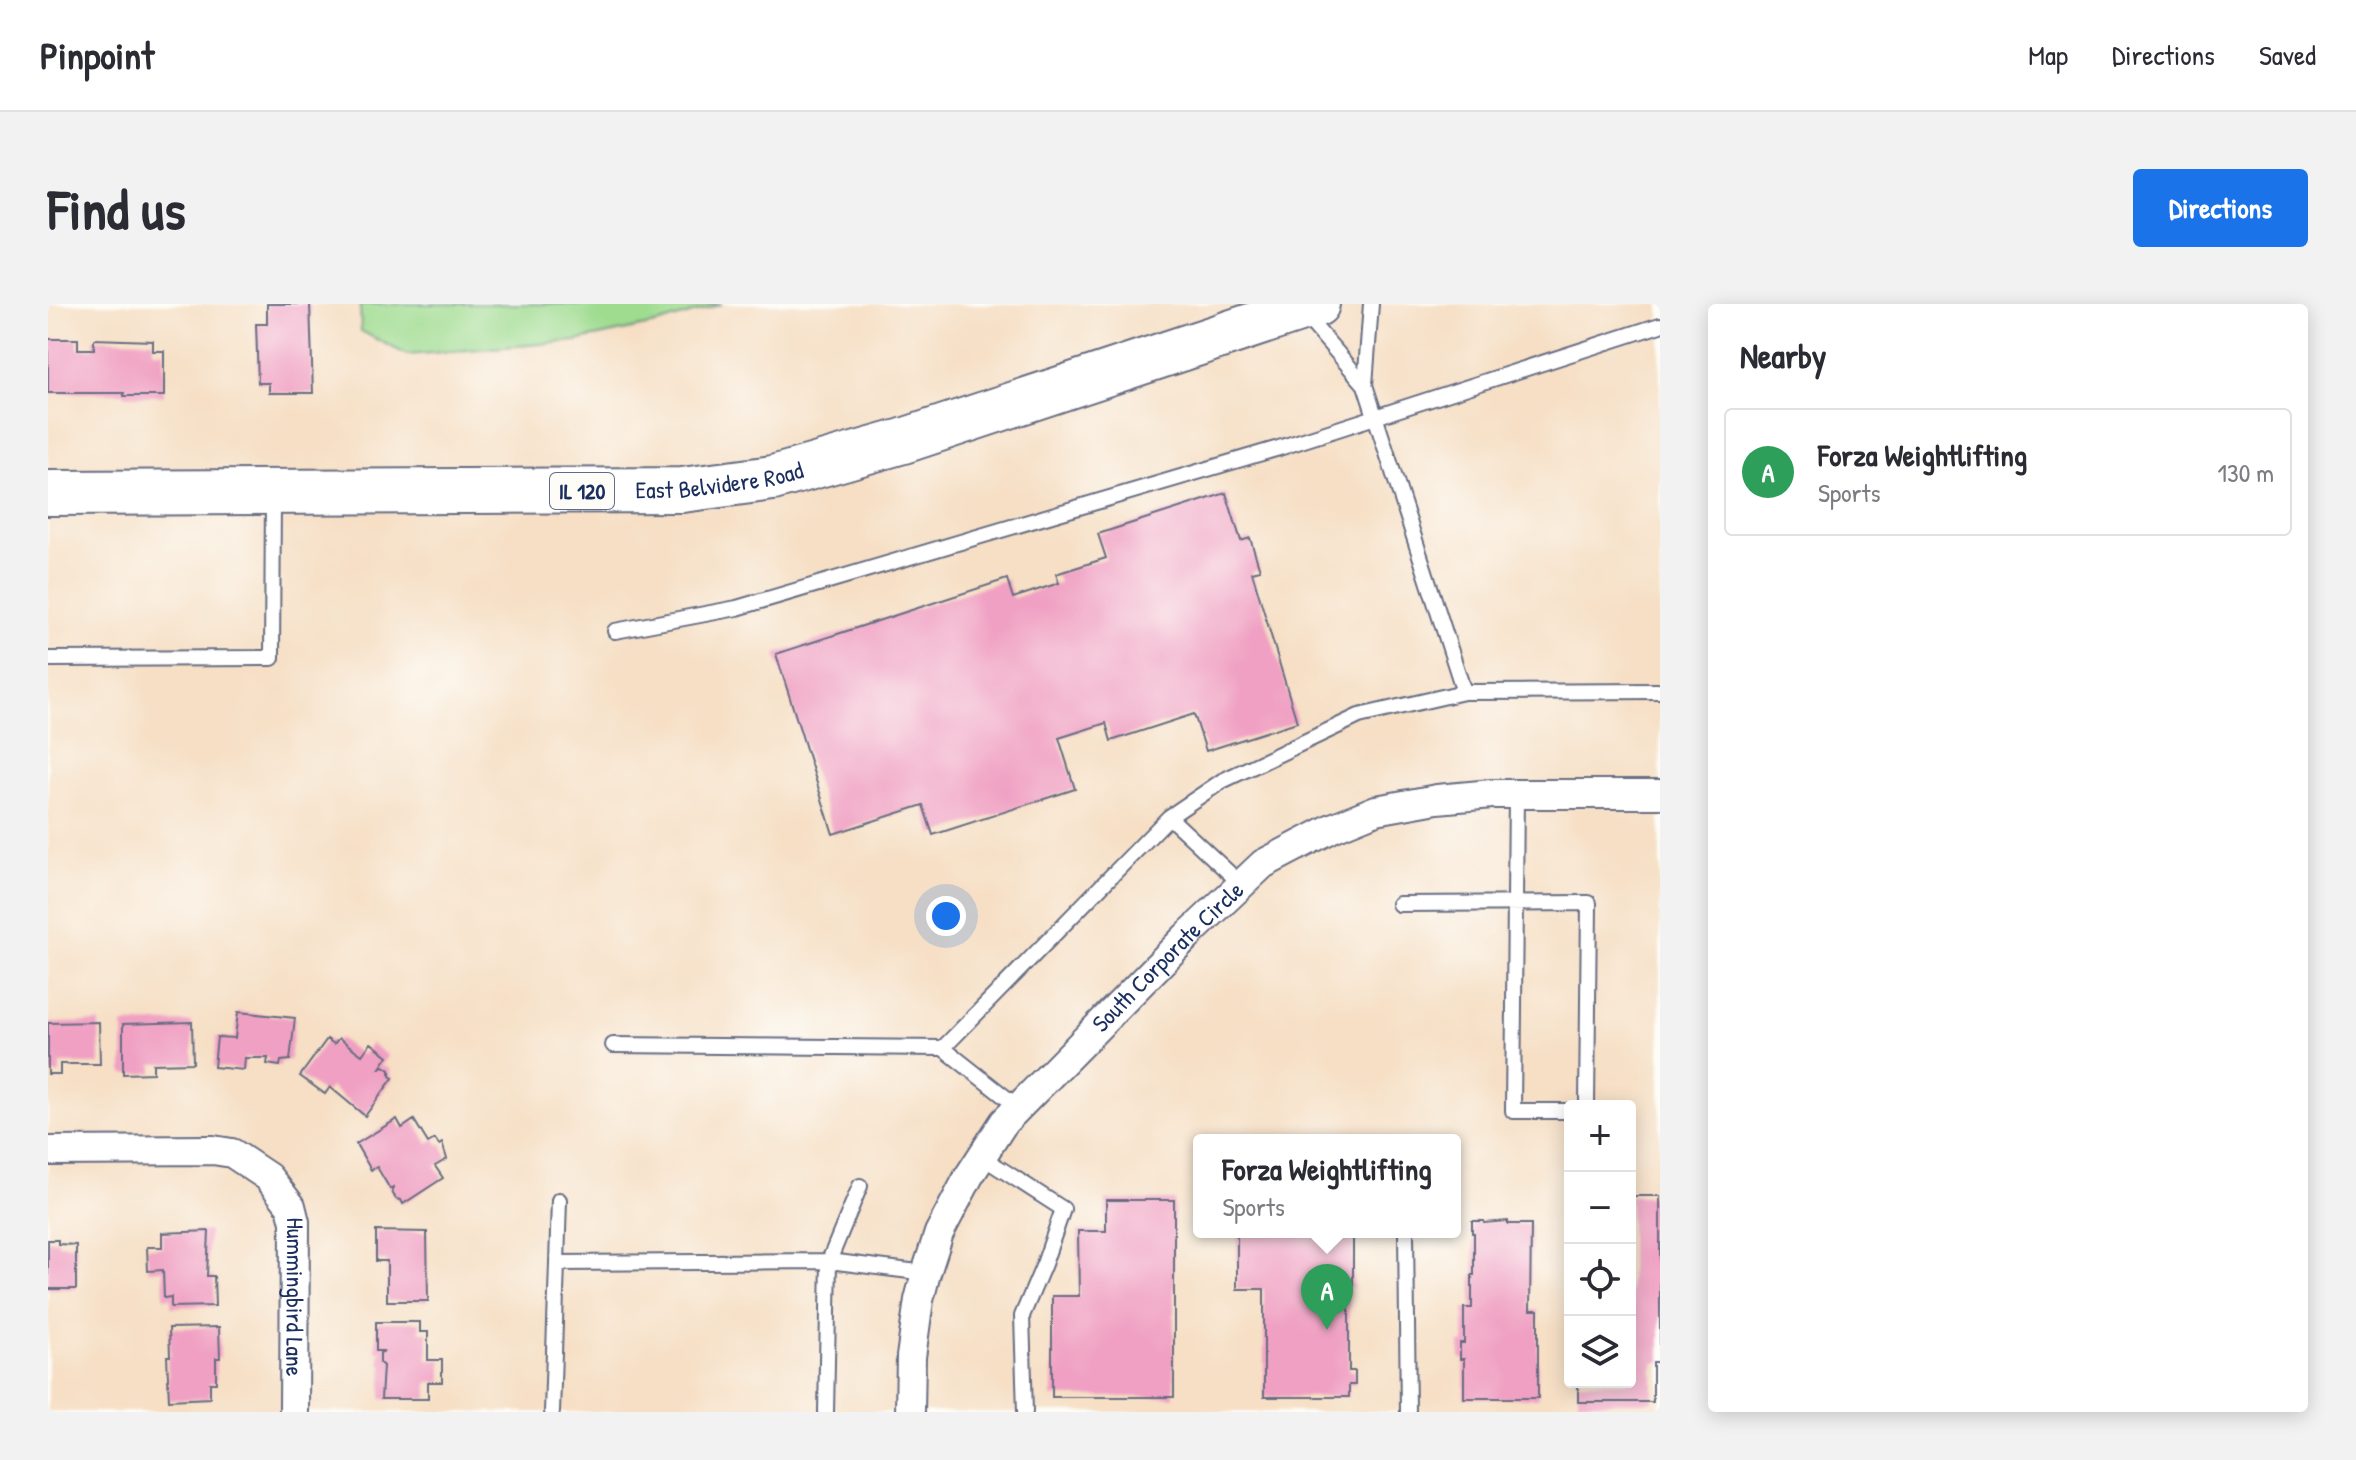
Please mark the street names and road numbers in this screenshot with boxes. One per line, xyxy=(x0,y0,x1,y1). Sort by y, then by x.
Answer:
street label: East Belvidere Road xyxy=(635,453,807,505)
road number: IL 120 xyxy=(550,473,614,509)
street label: South Corporate Circle xyxy=(1084,874,1250,1038)
street label: Hummingbird Lane xyxy=(279,1218,312,1377)

